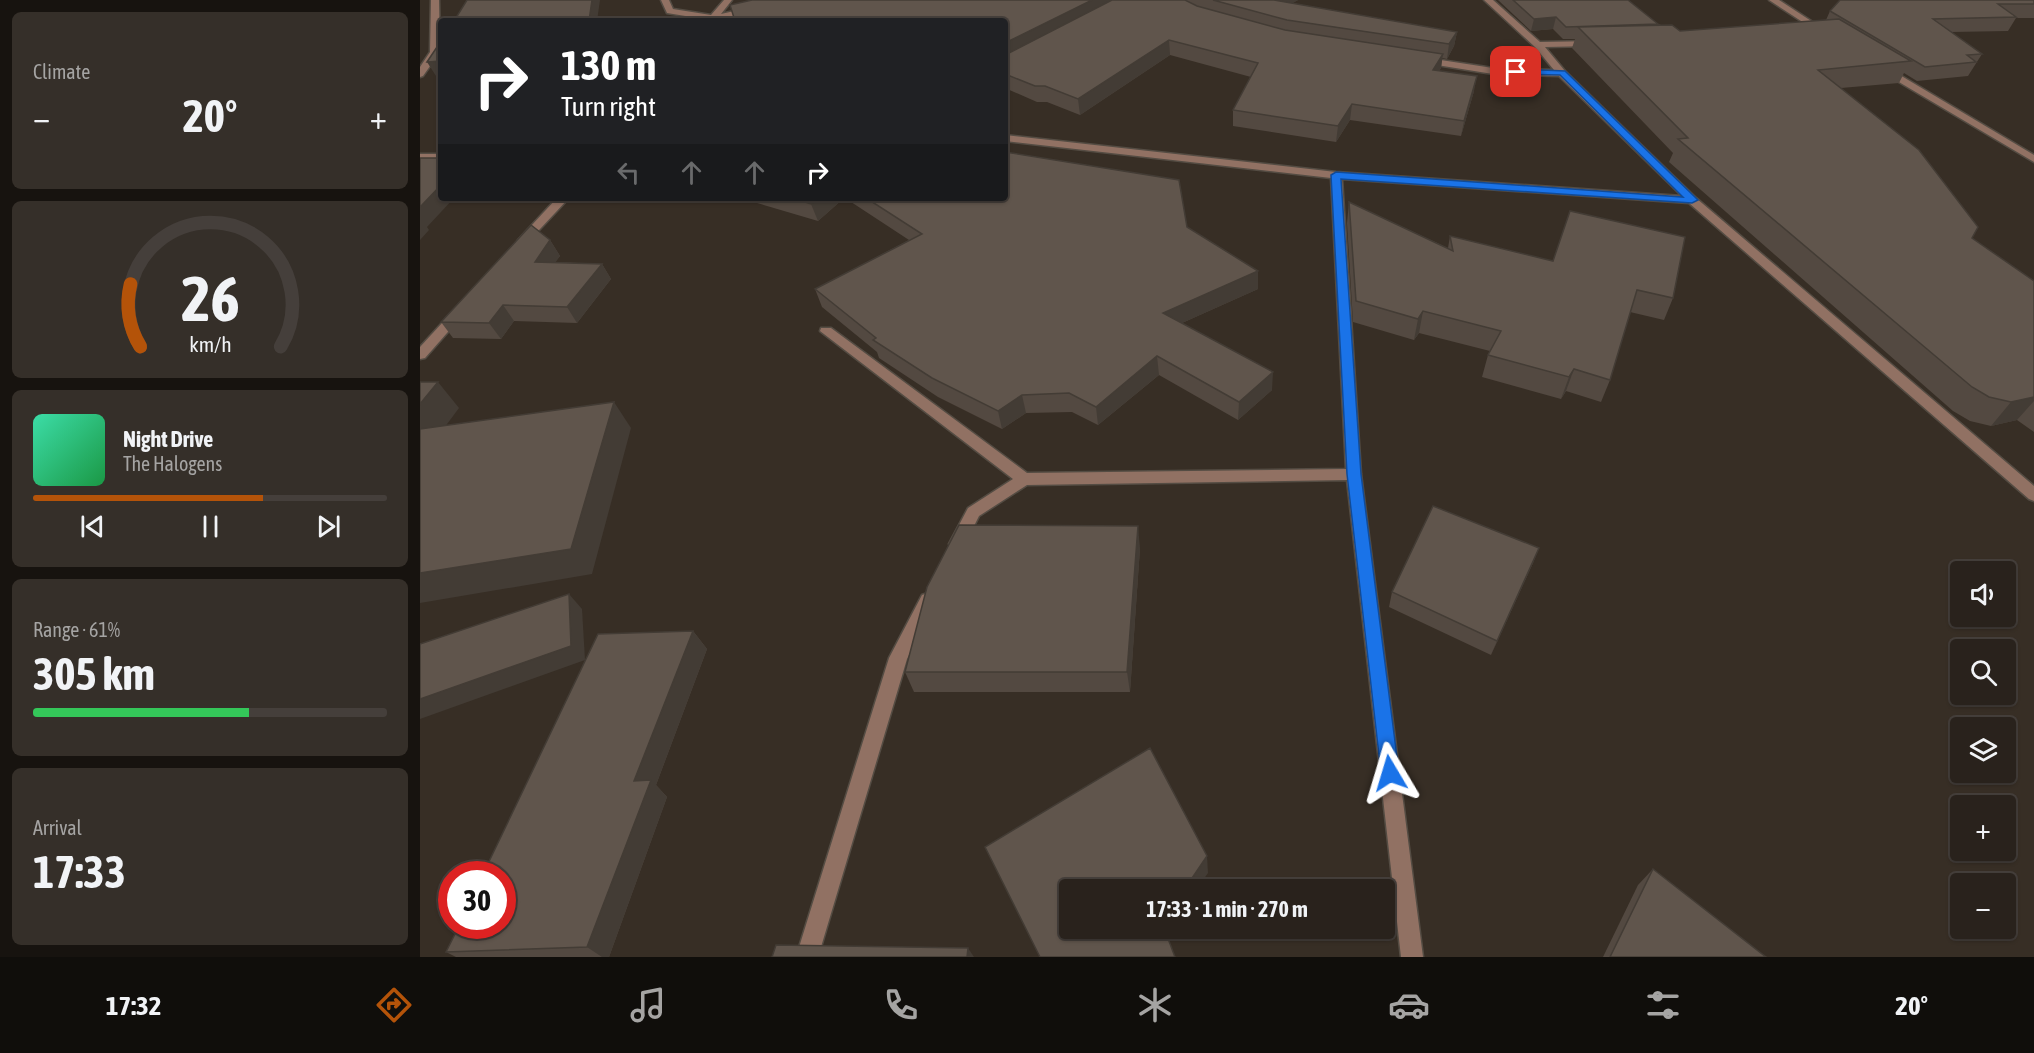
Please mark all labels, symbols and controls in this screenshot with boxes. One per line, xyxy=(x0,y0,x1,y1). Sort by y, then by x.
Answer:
text: 130 m xyxy=(561,41,656,89)
icon: right xyxy=(462,42,540,120)
pin xyxy=(1490,46,1541,97)
icon: arrive xyxy=(1499,55,1532,88)
text: Climate xyxy=(33,60,90,83)
text: 20° xyxy=(183,90,237,142)
text: Turn right xyxy=(561,91,656,122)
text: − xyxy=(33,98,50,136)
text: + xyxy=(370,98,387,136)
icon: left xyxy=(612,156,645,189)
icon: ahead xyxy=(675,156,708,189)
icon: ahead xyxy=(738,156,771,189)
icon: right xyxy=(801,156,834,189)
text: 26 xyxy=(181,263,239,334)
text: km/h xyxy=(189,332,231,357)
text: Night Drive xyxy=(123,426,213,452)
text: The Halogens xyxy=(123,452,222,475)
icon: previous xyxy=(76,510,109,543)
icon: pause xyxy=(194,510,227,543)
icon: next xyxy=(312,510,345,543)
map controls xyxy=(1950,561,2016,939)
button: sound xyxy=(1950,561,2016,627)
text: Range · 61% xyxy=(33,618,120,641)
button: search xyxy=(1950,639,2016,705)
text: 305 km xyxy=(33,648,155,700)
button: layers xyxy=(1950,717,2016,783)
position arrow xyxy=(1358,741,1422,805)
button: + xyxy=(1950,795,2016,861)
text: Arrival xyxy=(33,816,82,839)
text: 17:33 xyxy=(33,846,126,898)
speed limit sign: 30 xyxy=(438,861,516,939)
button: − xyxy=(1950,873,2016,939)
text: 17:33 · 1 min · 270 m xyxy=(1146,896,1308,922)
icon: directions xyxy=(373,984,415,1026)
icon: music xyxy=(627,984,669,1026)
icon: phone xyxy=(880,984,922,1026)
icon: climate xyxy=(1134,984,1176,1026)
icon: car xyxy=(1388,984,1430,1026)
icon: filters xyxy=(1642,984,1684,1026)
text: 17:32 xyxy=(106,990,161,1021)
text: 20° xyxy=(1895,990,1928,1021)

